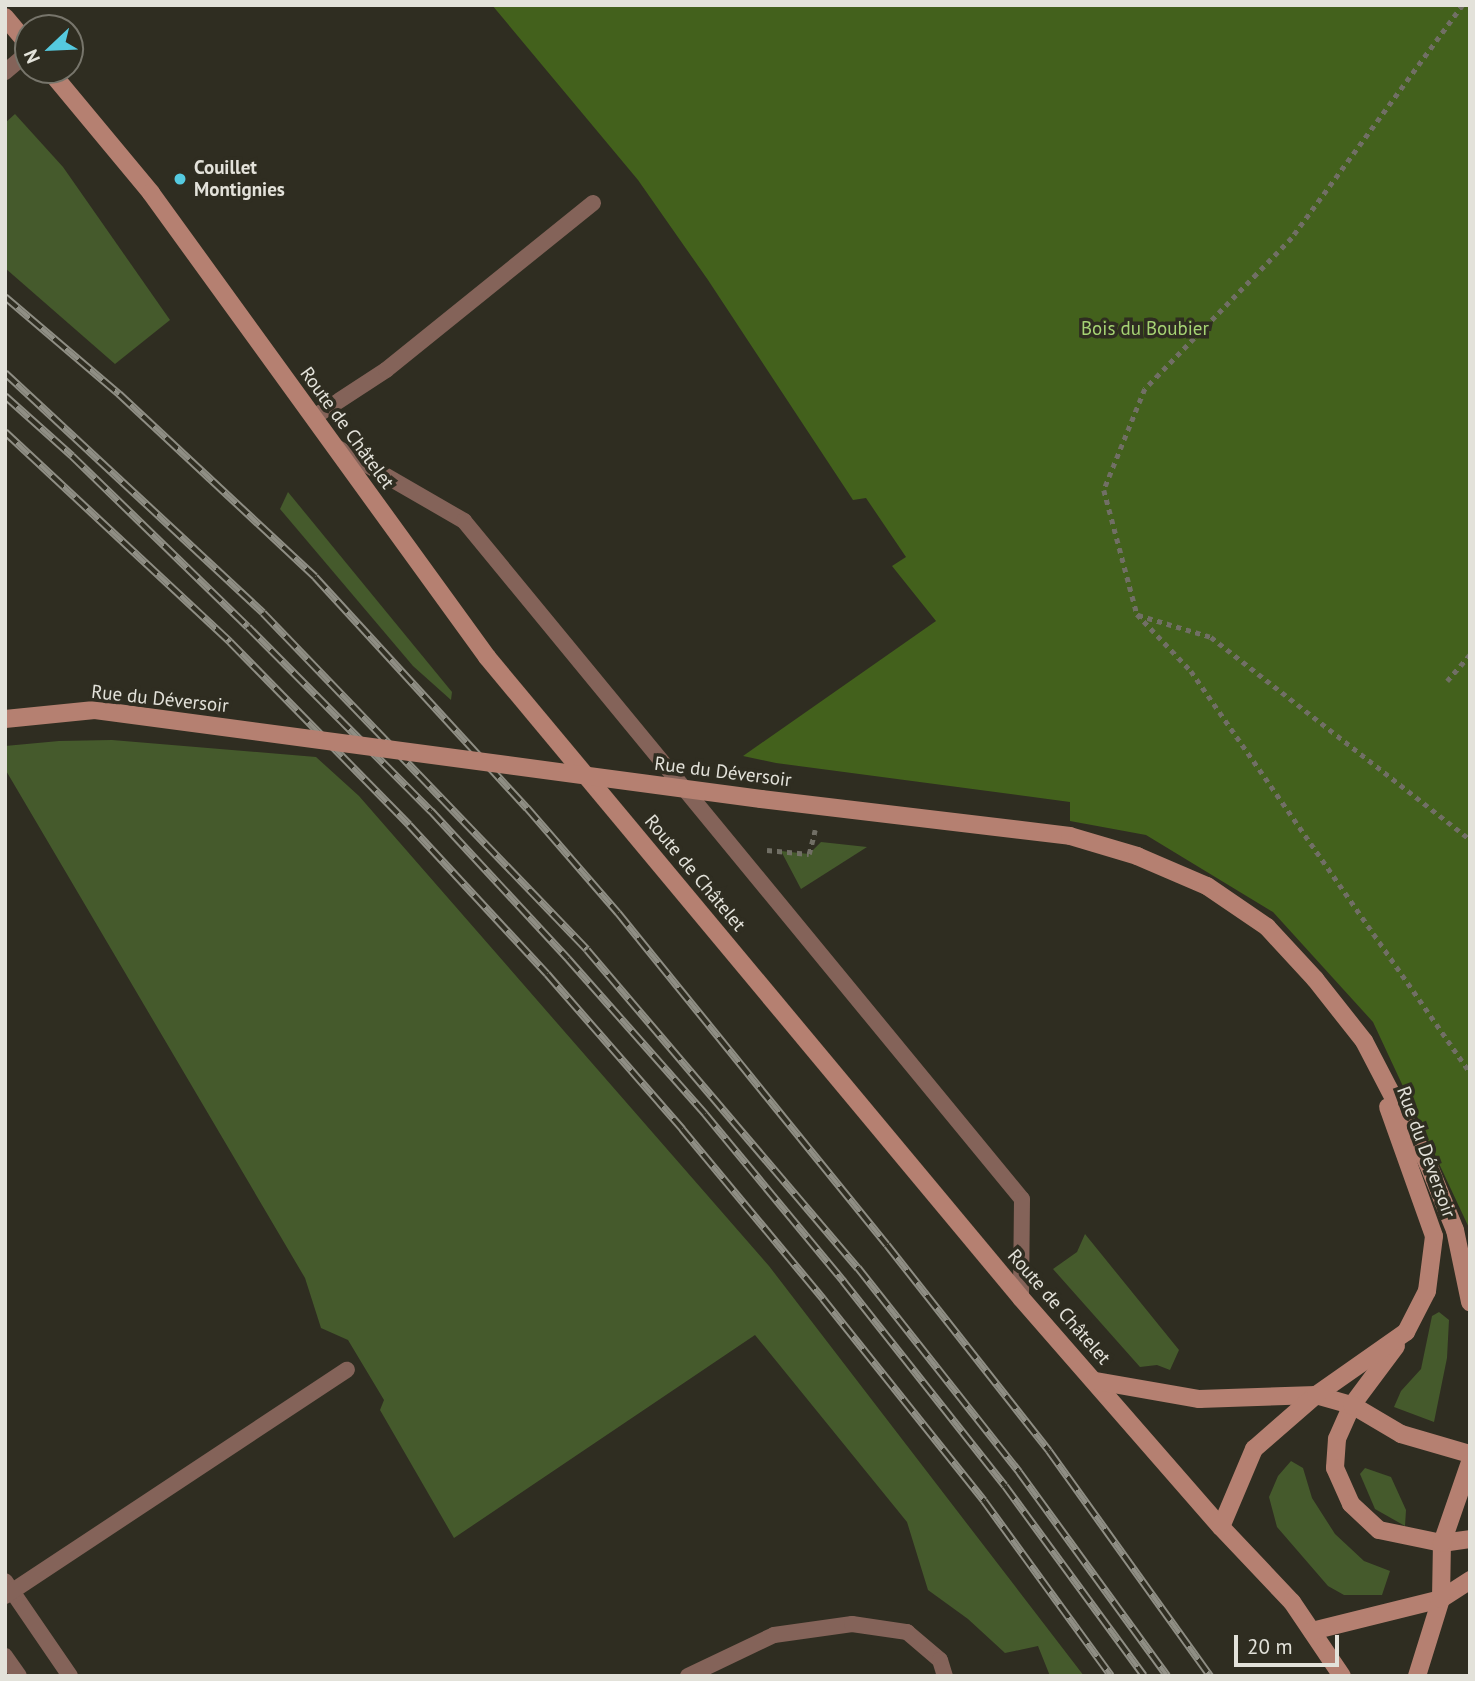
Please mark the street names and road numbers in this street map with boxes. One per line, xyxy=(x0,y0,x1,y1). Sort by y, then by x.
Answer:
street label: Route de Châtelet xyxy=(295,363,399,493)
street label: Rue du Déversoir xyxy=(90,680,230,718)
street label: Rue du Déversoir xyxy=(653,752,793,792)
street label: Route de Châtelet xyxy=(640,810,750,936)
street label: Rue du Déversoir xyxy=(1392,1083,1460,1221)
street label: Route de Châtelet xyxy=(1003,1245,1115,1369)

